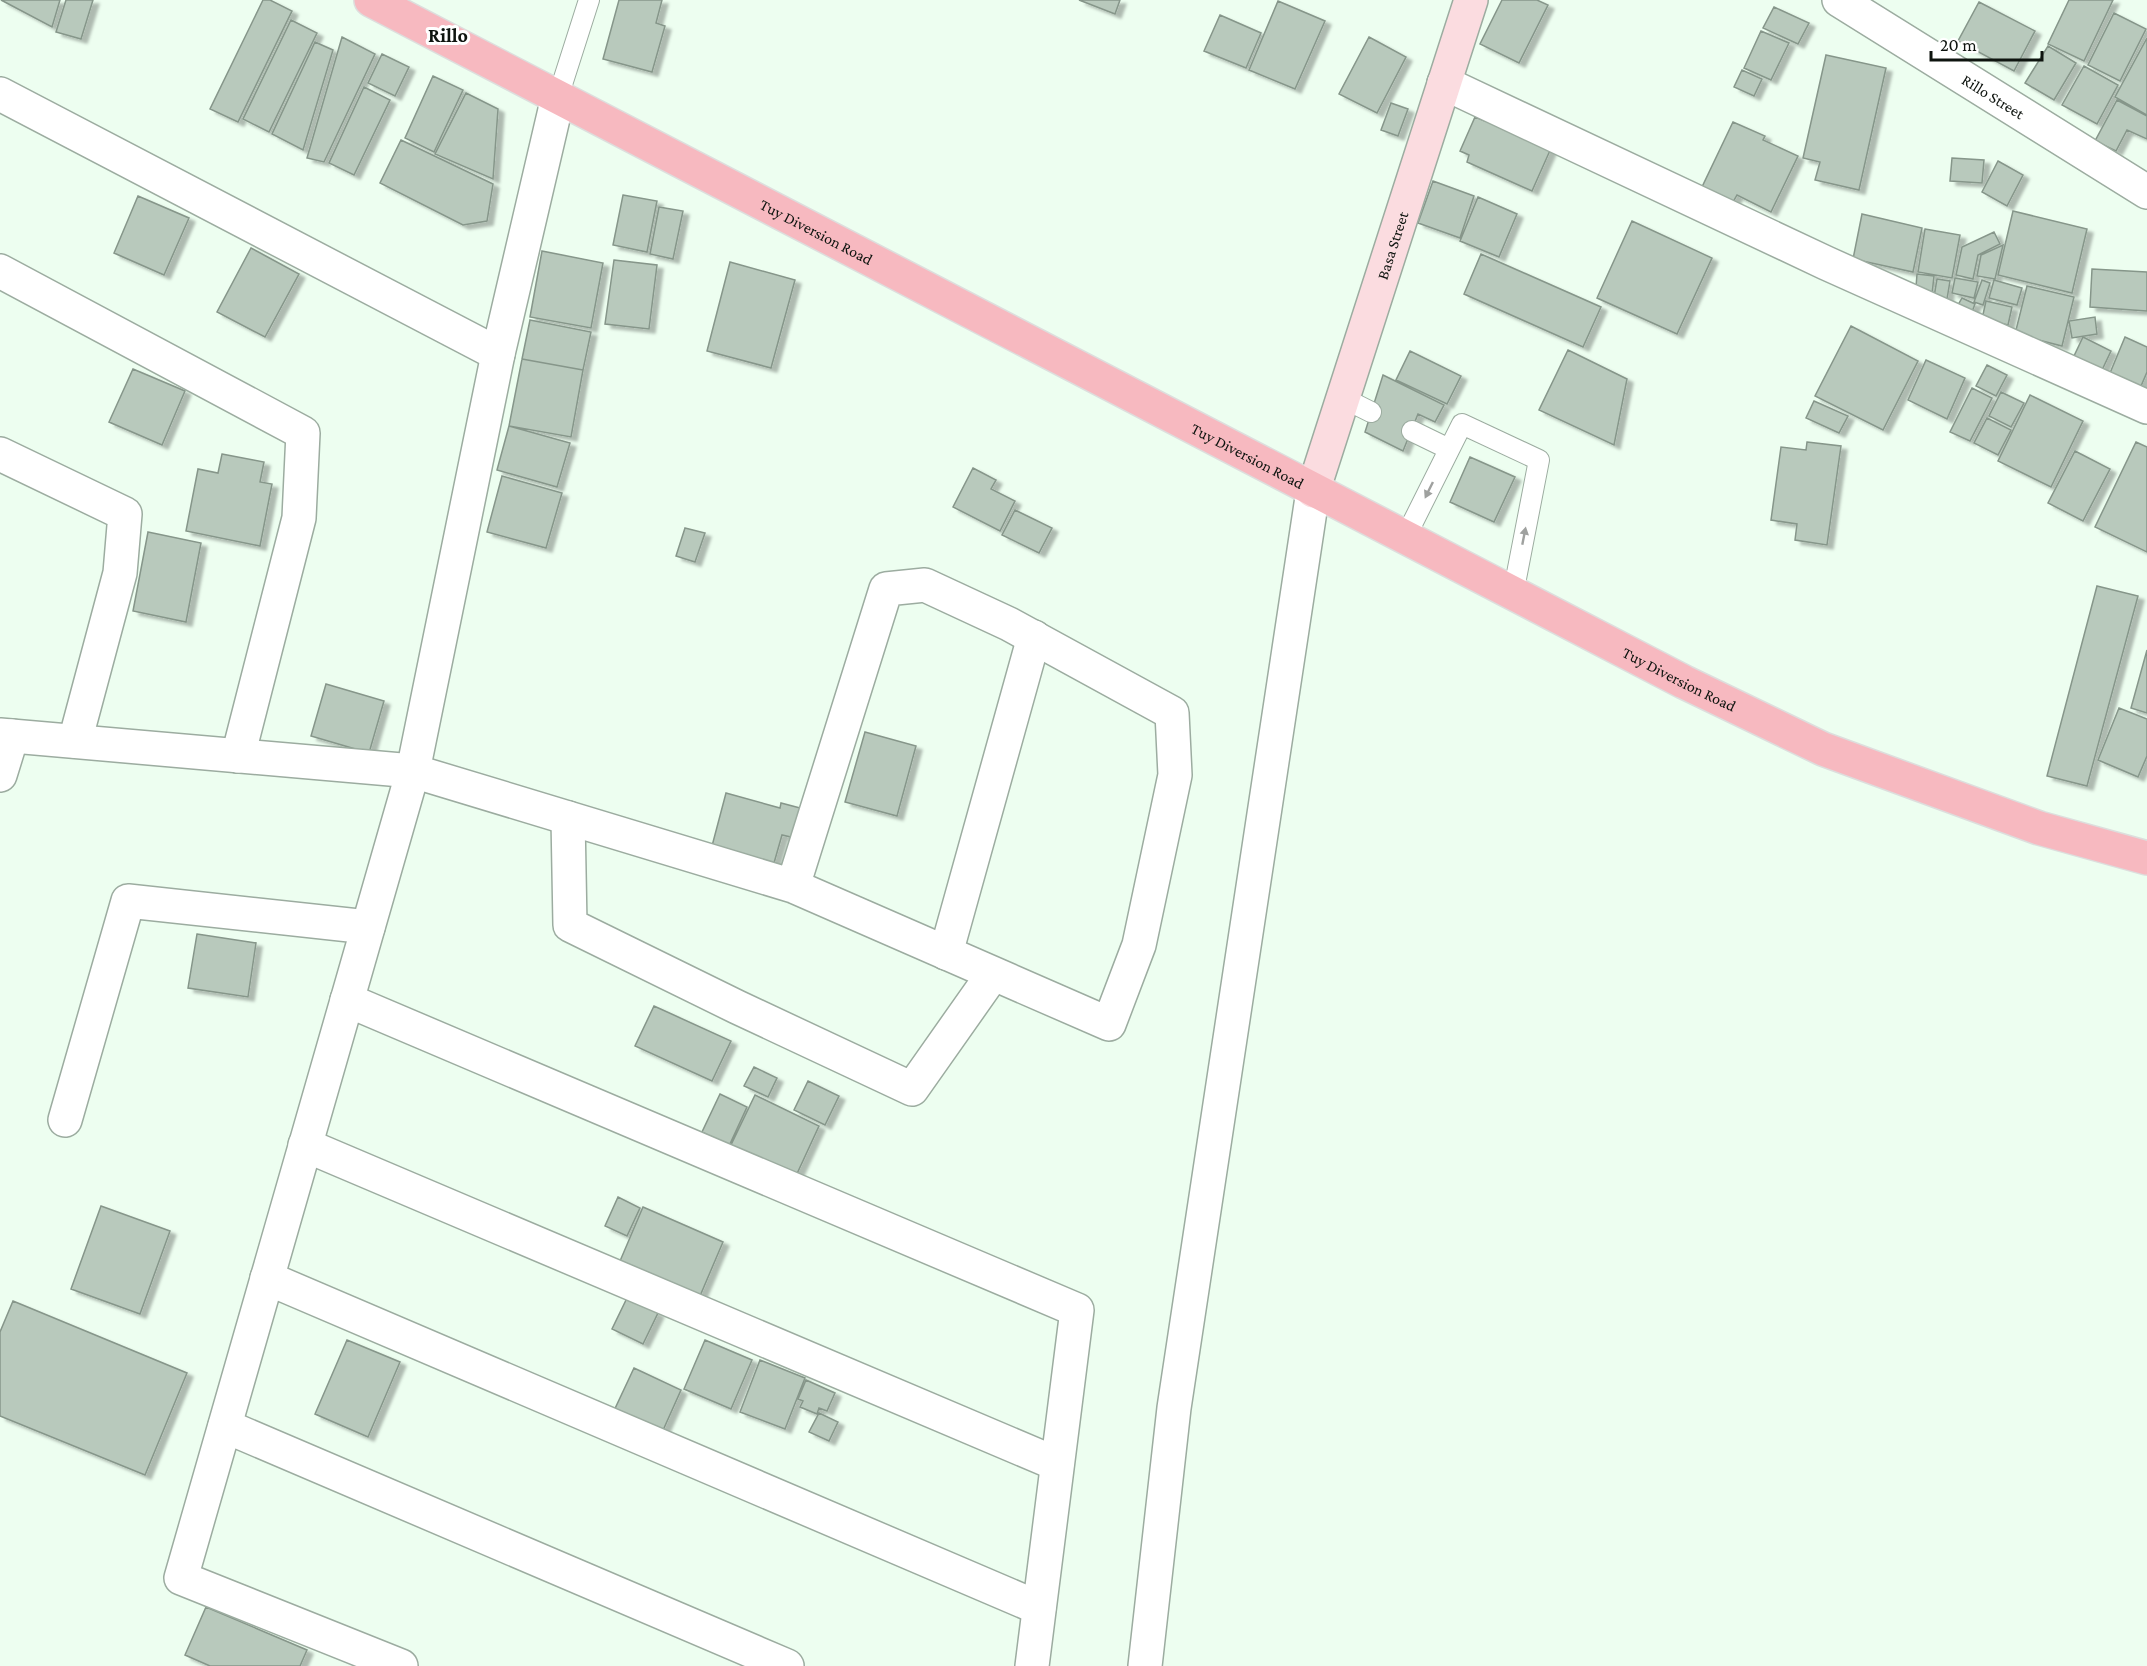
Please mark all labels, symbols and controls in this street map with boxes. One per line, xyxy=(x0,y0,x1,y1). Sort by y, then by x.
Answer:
district label: Rillo xyxy=(428,24,468,46)
scale bar xyxy=(1931,24,2042,62)
text: 20 m xyxy=(1940,35,1977,55)
street label: Rillo Street xyxy=(1959,71,2028,123)
street label: Tuy Diversion Road xyxy=(757,196,876,268)
street label: Basa Street xyxy=(1374,209,1412,282)
street label: Tuy Diversion Road xyxy=(1188,420,1307,492)
one-way arrow xyxy=(1424,482,1434,499)
one-way arrow xyxy=(1520,526,1529,545)
street label: Tuy Diversion Road xyxy=(1620,644,1739,715)

